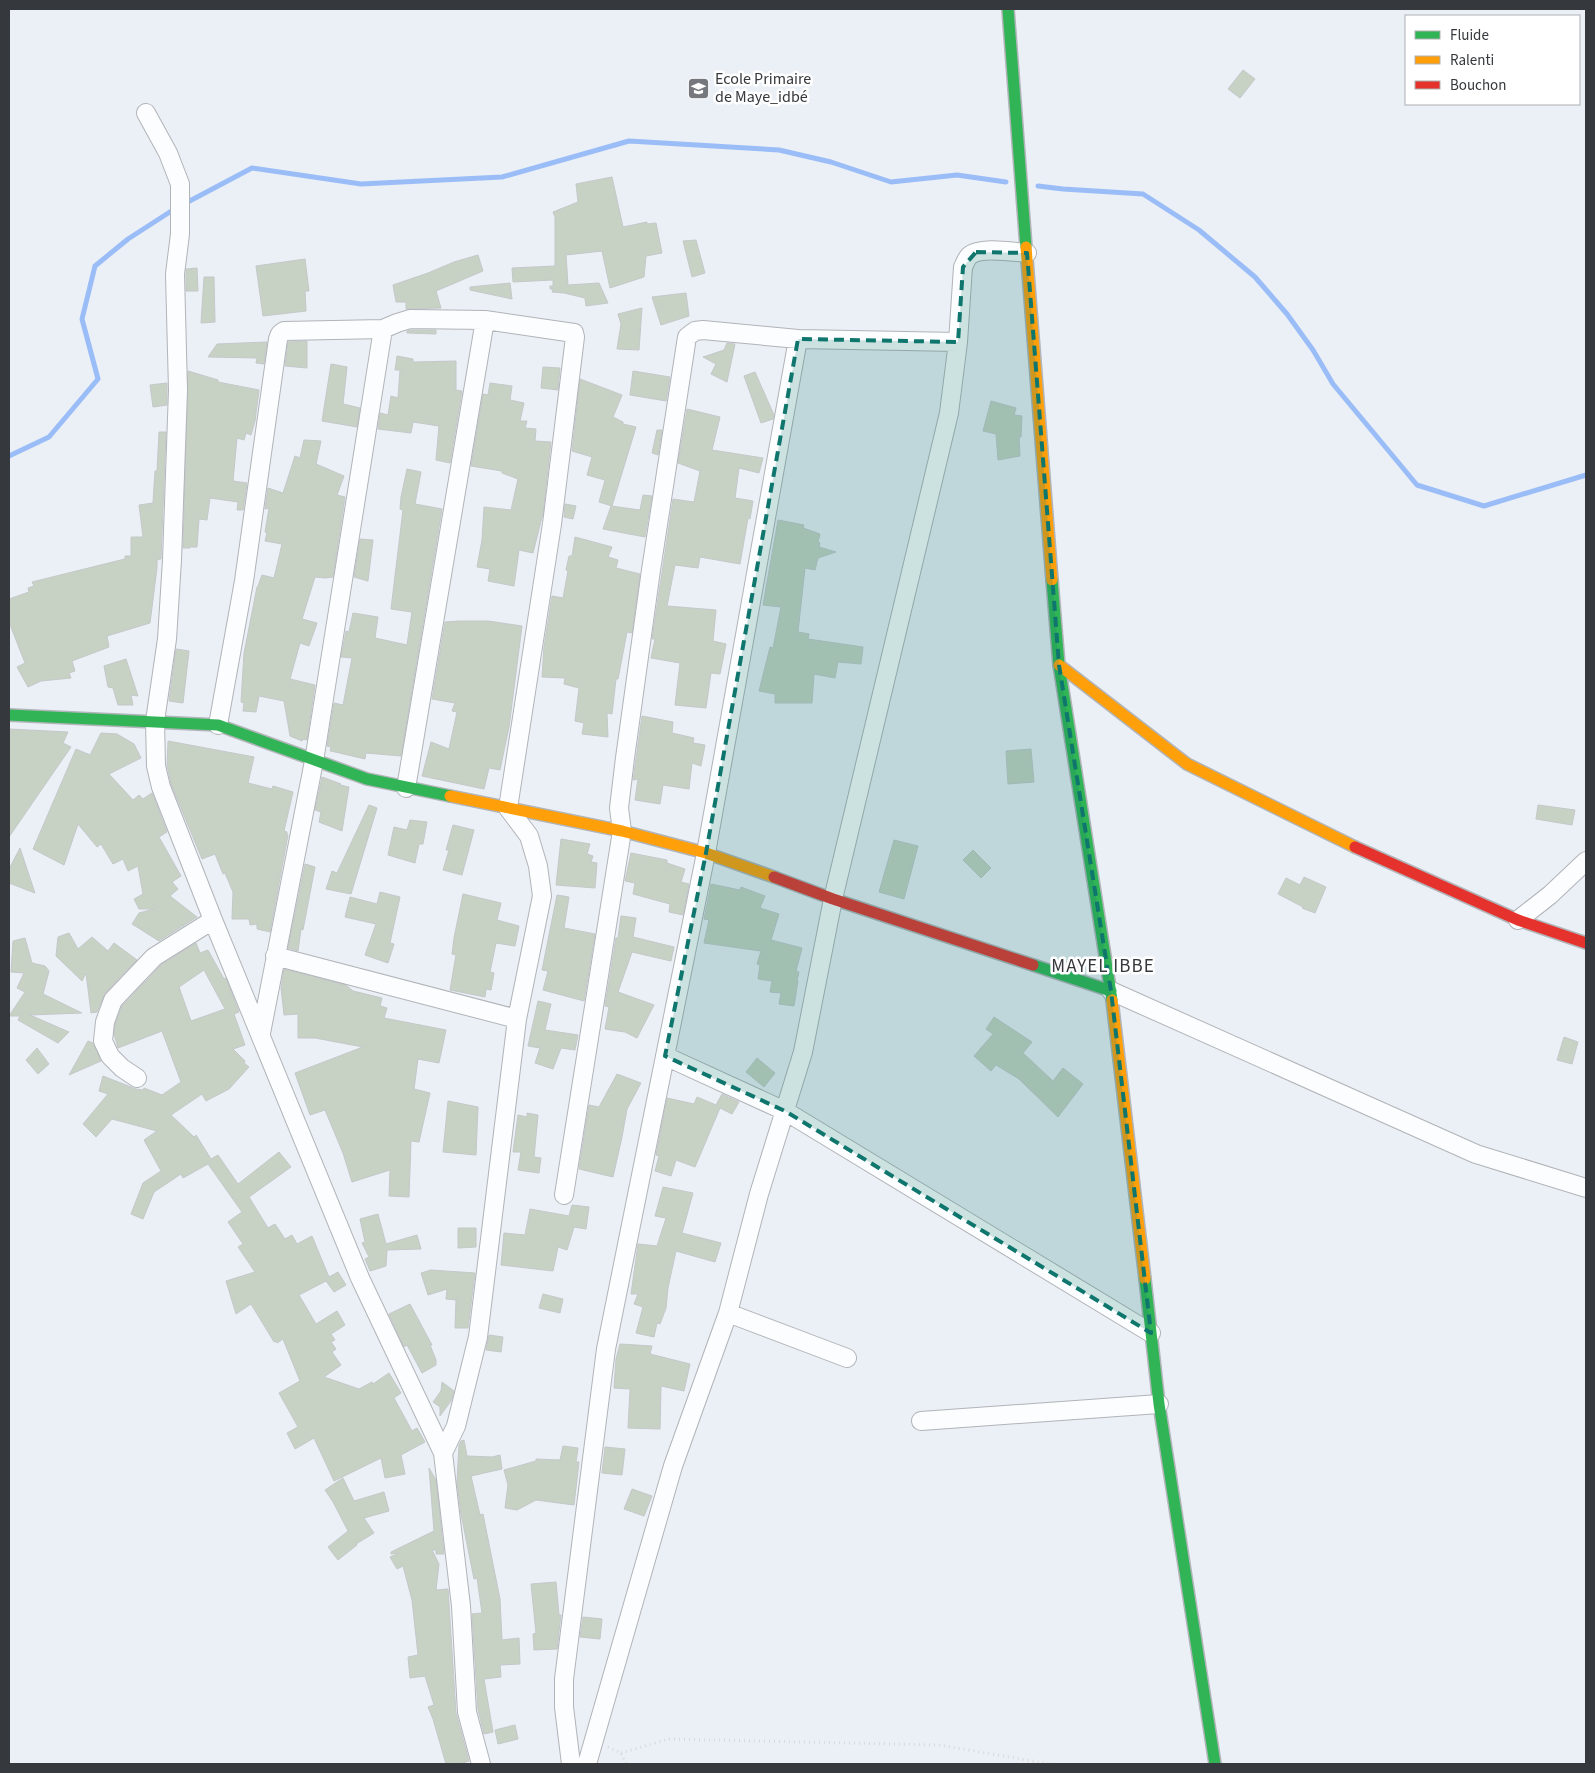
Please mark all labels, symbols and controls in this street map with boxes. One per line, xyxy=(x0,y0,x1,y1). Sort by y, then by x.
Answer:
legend xyxy=(1405,15,1580,105)
text: Fluide xyxy=(1450,25,1489,46)
text: Ralenti xyxy=(1450,50,1494,71)
place label: Ecole Primaire de Maye_idbé xyxy=(715,68,811,108)
text: Bouchon xyxy=(1450,75,1506,96)
school or university icon: Ecole Primaire de Maye_idbé xyxy=(687,76,711,100)
district label: MAYEL IBBE xyxy=(1051,953,1155,980)

